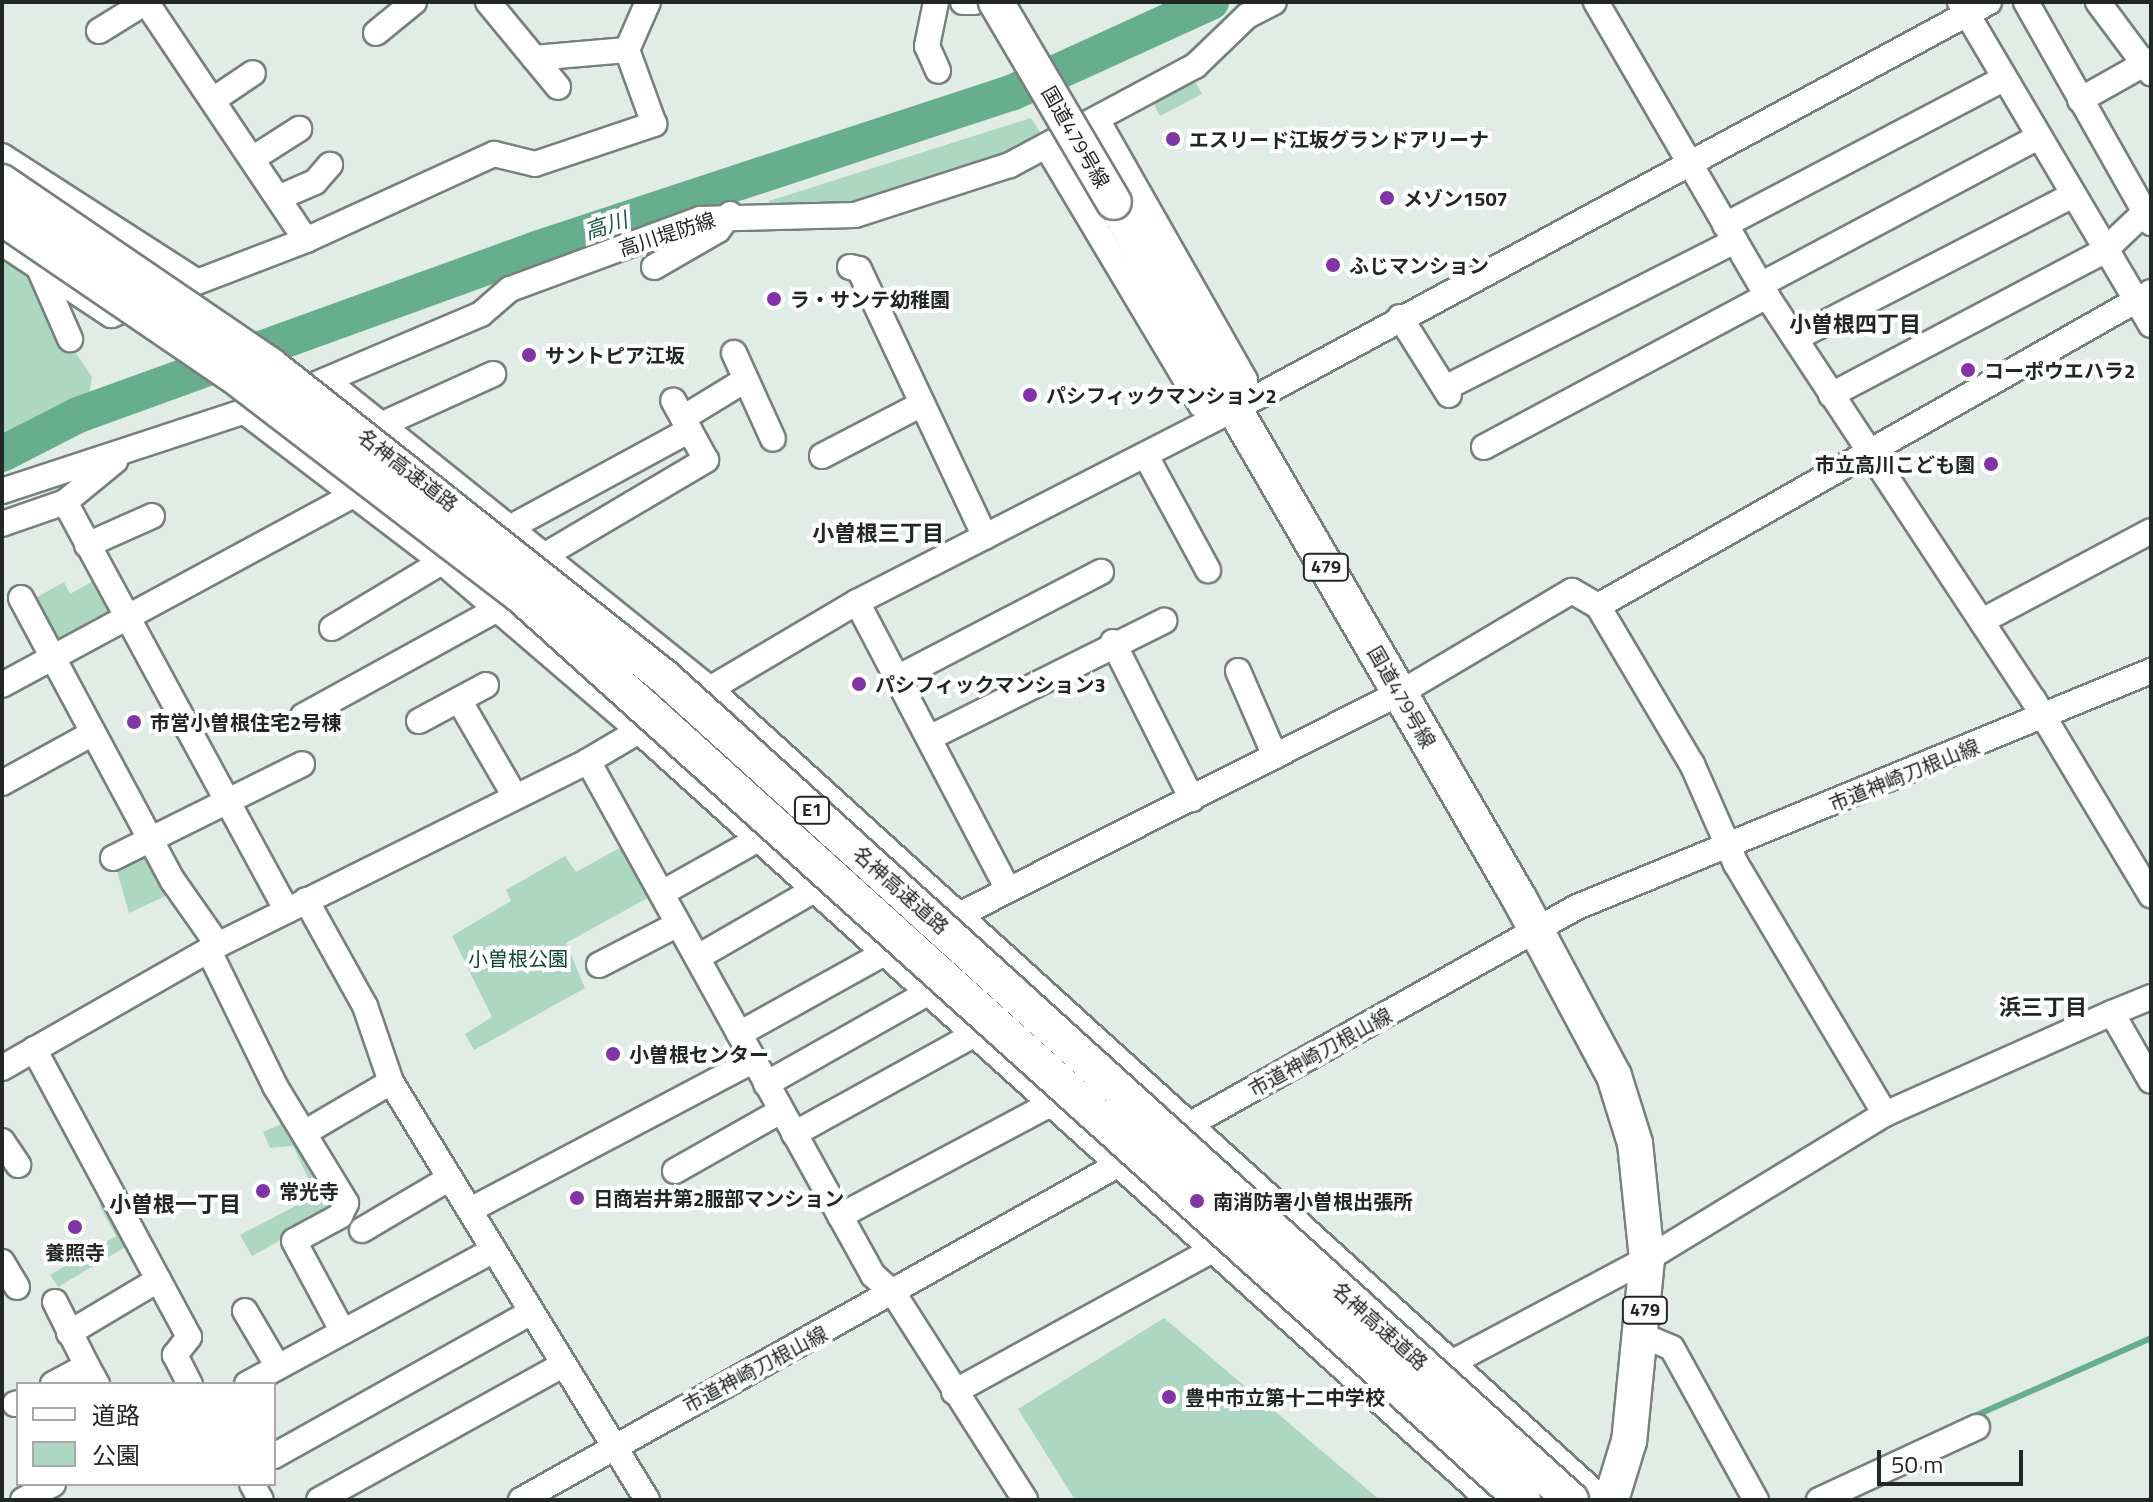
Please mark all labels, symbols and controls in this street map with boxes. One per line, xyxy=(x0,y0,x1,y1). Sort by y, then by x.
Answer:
street label: 国道479号線 xyxy=(1037,82,1115,192)
place label: エスリード江坂グランドアリーナ xyxy=(1189,127,1489,151)
marker: エスリード江坂グランドアリーナ xyxy=(1164,130,1182,148)
place label: メゾン1507 xyxy=(1403,186,1508,210)
marker: メゾン1507 xyxy=(1378,189,1396,207)
water label: 高川 xyxy=(581,207,631,245)
street label: 高川堤防線 xyxy=(616,207,718,261)
place label: ふじマンション xyxy=(1349,253,1489,277)
marker: ふじマンション xyxy=(1324,256,1342,274)
place label: ラ・サンテ幼稚園 xyxy=(790,287,950,311)
marker: ラ・サンテ幼稚園 xyxy=(765,290,783,308)
district label: 小曽根四丁目 xyxy=(1789,312,1921,338)
place label: サントピア江坂 xyxy=(545,343,685,367)
marker: サントピア江坂 xyxy=(520,346,538,364)
place label: コーポウエハラ2 xyxy=(1984,358,2135,382)
marker: コーポウエハラ2 xyxy=(1959,361,1977,379)
place label: パシフィックマンション2 xyxy=(1046,383,1277,407)
marker: パシフィックマンション2 xyxy=(1021,386,1039,404)
street label: 名神高速道路 xyxy=(353,424,463,516)
place label: 市立高川こども園 xyxy=(1815,452,1975,476)
marker: 市立高川こども園 xyxy=(1982,455,2000,473)
district label: 小曽根三丁目 xyxy=(812,521,944,547)
road number: 479 xyxy=(1302,553,1350,581)
street label: 国道479号線 xyxy=(1363,642,1441,752)
place label: パシフィックマンション3 xyxy=(875,672,1106,696)
marker: パシフィックマンション3 xyxy=(850,675,868,693)
place label: 市営小曽根住宅2号棟 xyxy=(150,710,341,734)
marker: 市営小曽根住宅2号棟 xyxy=(125,713,143,731)
street label: 市道神崎刀根山線 xyxy=(1825,734,1983,816)
road number: E1 xyxy=(792,796,832,824)
street label: 名神高速道路 xyxy=(848,841,954,939)
park label: 小曽根公園 xyxy=(468,946,568,970)
district label: 浜三丁目 xyxy=(1999,995,2087,1021)
street label: 市道神崎刀根山線 xyxy=(1244,1003,1396,1101)
place label: 小曽根センター xyxy=(629,1042,769,1066)
marker: 小曽根センター xyxy=(604,1045,622,1063)
place label: 常光寺 xyxy=(279,1179,339,1203)
marker: 常光寺 xyxy=(254,1182,272,1200)
place label: 日商岩井第2服部マンション xyxy=(593,1186,844,1210)
marker: 日商岩井第2服部マンション xyxy=(568,1189,586,1207)
place label: 南消防署小曽根出張所 xyxy=(1213,1189,1413,1213)
district label: 小曽根一丁目 xyxy=(109,1192,241,1218)
marker: 南消防署小曽根出張所 xyxy=(1188,1192,1206,1210)
marker: 養照寺 xyxy=(66,1218,84,1236)
place label: 養照寺 xyxy=(45,1240,105,1264)
street label: 名神高速道路 xyxy=(1327,1277,1433,1375)
road number: 479 xyxy=(1621,1296,1669,1324)
street label: 市道神崎刀根山線 xyxy=(679,1321,831,1417)
legend xyxy=(16,1382,276,1486)
place label: 豊中市立第十二中学校 xyxy=(1185,1385,1385,1409)
marker: 豊中市立第十二中学校 xyxy=(1160,1388,1178,1406)
text: 道路 xyxy=(92,1397,140,1433)
scale bar xyxy=(1881,1434,2027,1484)
text: 公園 xyxy=(92,1437,140,1473)
text: 50 m xyxy=(1891,1446,1943,1482)

